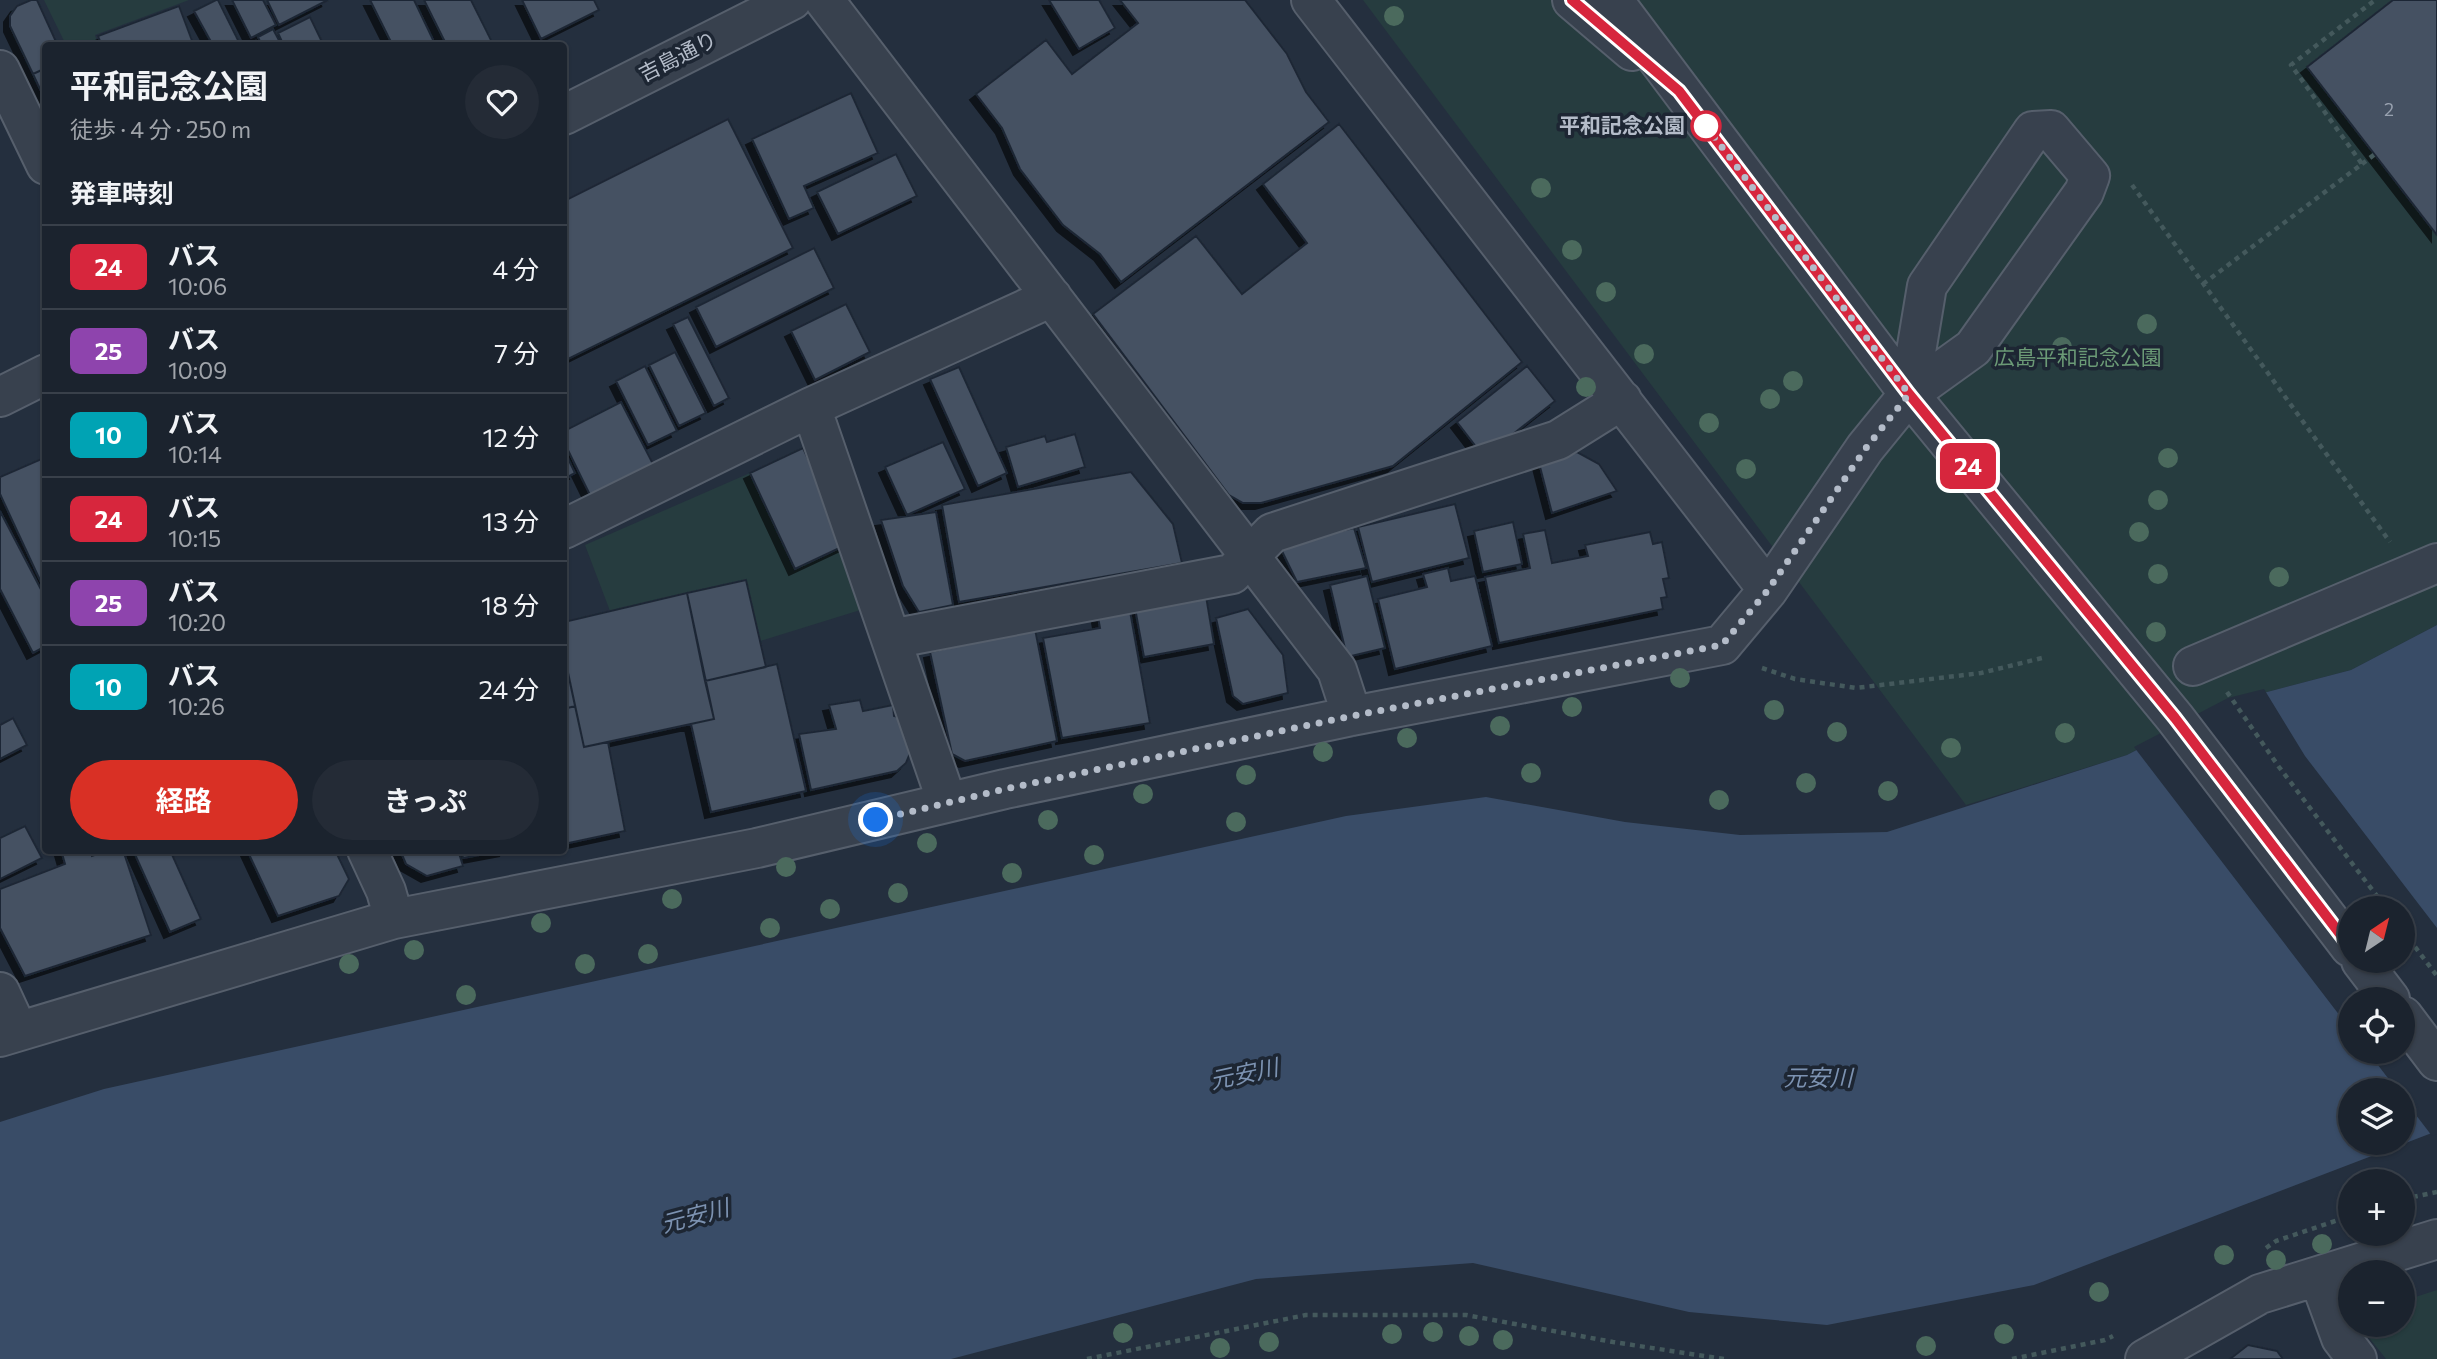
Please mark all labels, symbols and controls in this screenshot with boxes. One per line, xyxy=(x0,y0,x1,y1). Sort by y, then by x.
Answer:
street label: 吉島通り xyxy=(634,25,720,86)
text: 平和記念公園 xyxy=(70,64,268,105)
button: heart xyxy=(465,65,539,139)
house number: 2 xyxy=(2384,98,2394,120)
marker: 平和記念公園 xyxy=(1691,111,1721,141)
place label: 平和記念公園 xyxy=(1559,112,1685,137)
text: 徒歩 · 4 分 · 250 m xyxy=(70,115,251,143)
text: 発車時刻 xyxy=(70,177,174,208)
text: バス xyxy=(168,239,220,270)
text: 24 xyxy=(94,252,123,281)
text: 4 分 xyxy=(492,253,539,284)
text: 10:06 xyxy=(168,272,227,300)
text: バス xyxy=(168,323,220,354)
text: 25 xyxy=(95,336,122,365)
text: 7 分 xyxy=(494,337,539,368)
park label: 広島平和記念公園 xyxy=(1994,344,2162,369)
text: 10:09 xyxy=(168,356,227,384)
text: バス xyxy=(168,407,220,438)
text: 10 xyxy=(95,420,122,449)
text: 12 分 xyxy=(482,421,539,452)
text: 10:14 xyxy=(168,440,222,468)
line badge: 24 xyxy=(1937,443,2000,489)
text: 24 xyxy=(1954,451,1982,480)
text: バス xyxy=(168,491,220,522)
text: 24 xyxy=(94,504,123,533)
text: 13 分 xyxy=(482,505,539,536)
text: 10:15 xyxy=(168,524,221,552)
text: バス xyxy=(168,575,220,606)
text: 25 xyxy=(95,588,122,617)
text: 18 分 xyxy=(481,589,539,620)
text: 10:20 xyxy=(168,608,226,636)
text: バス xyxy=(168,659,220,690)
text: 10 xyxy=(95,672,122,701)
text: 24 分 xyxy=(478,673,539,704)
text: 10:26 xyxy=(168,692,225,720)
button: 経路 xyxy=(70,760,298,840)
button: きっぷ xyxy=(312,760,539,840)
your location xyxy=(858,802,893,837)
north arrow xyxy=(2338,896,2415,973)
map controls xyxy=(2338,896,2415,1337)
button: locate xyxy=(2338,987,2415,1064)
water label: 元安川 xyxy=(1207,1052,1283,1094)
water label: 元安川 xyxy=(1784,1063,1856,1091)
button: layers xyxy=(2338,1078,2415,1155)
button: + xyxy=(2338,1169,2415,1246)
water label: 元安川 xyxy=(658,1192,735,1237)
button: − xyxy=(2338,1260,2415,1337)

